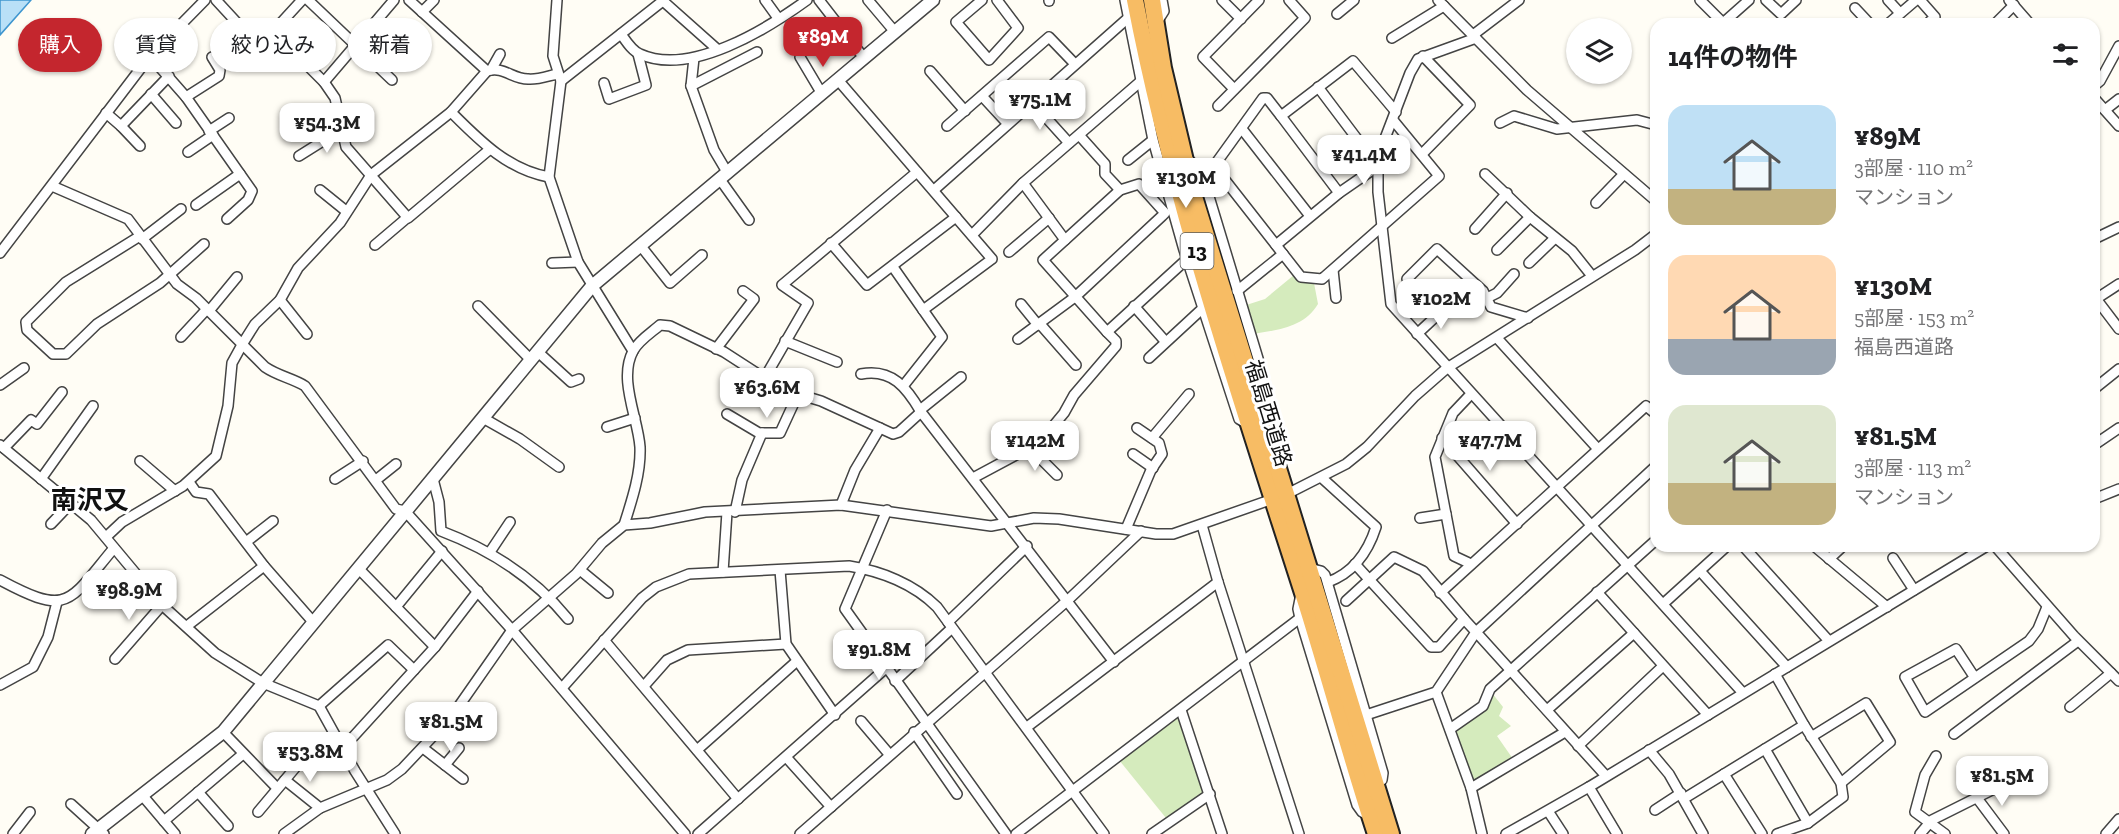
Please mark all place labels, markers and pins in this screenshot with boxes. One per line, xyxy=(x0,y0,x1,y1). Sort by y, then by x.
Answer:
pin: ¥89M xyxy=(787,17,859,68)
pin: ¥75.1M xyxy=(991,80,1089,131)
pin: ¥54.3M xyxy=(278,103,376,154)
pin: ¥41.4M xyxy=(1315,135,1413,186)
pin: ¥130M xyxy=(1144,158,1228,209)
pin: ¥102M xyxy=(1399,279,1483,330)
pin: ¥63.6M xyxy=(718,368,816,419)
pin: ¥142M xyxy=(993,421,1077,472)
pin: ¥47.7M xyxy=(1441,421,1539,472)
pin: ¥98.9M xyxy=(80,570,178,621)
pin: ¥91.8M xyxy=(830,630,928,681)
pin: ¥81.5M xyxy=(402,702,500,753)
pin: ¥53.8M xyxy=(261,732,359,783)
pin: ¥81.5M xyxy=(1953,756,2051,807)

